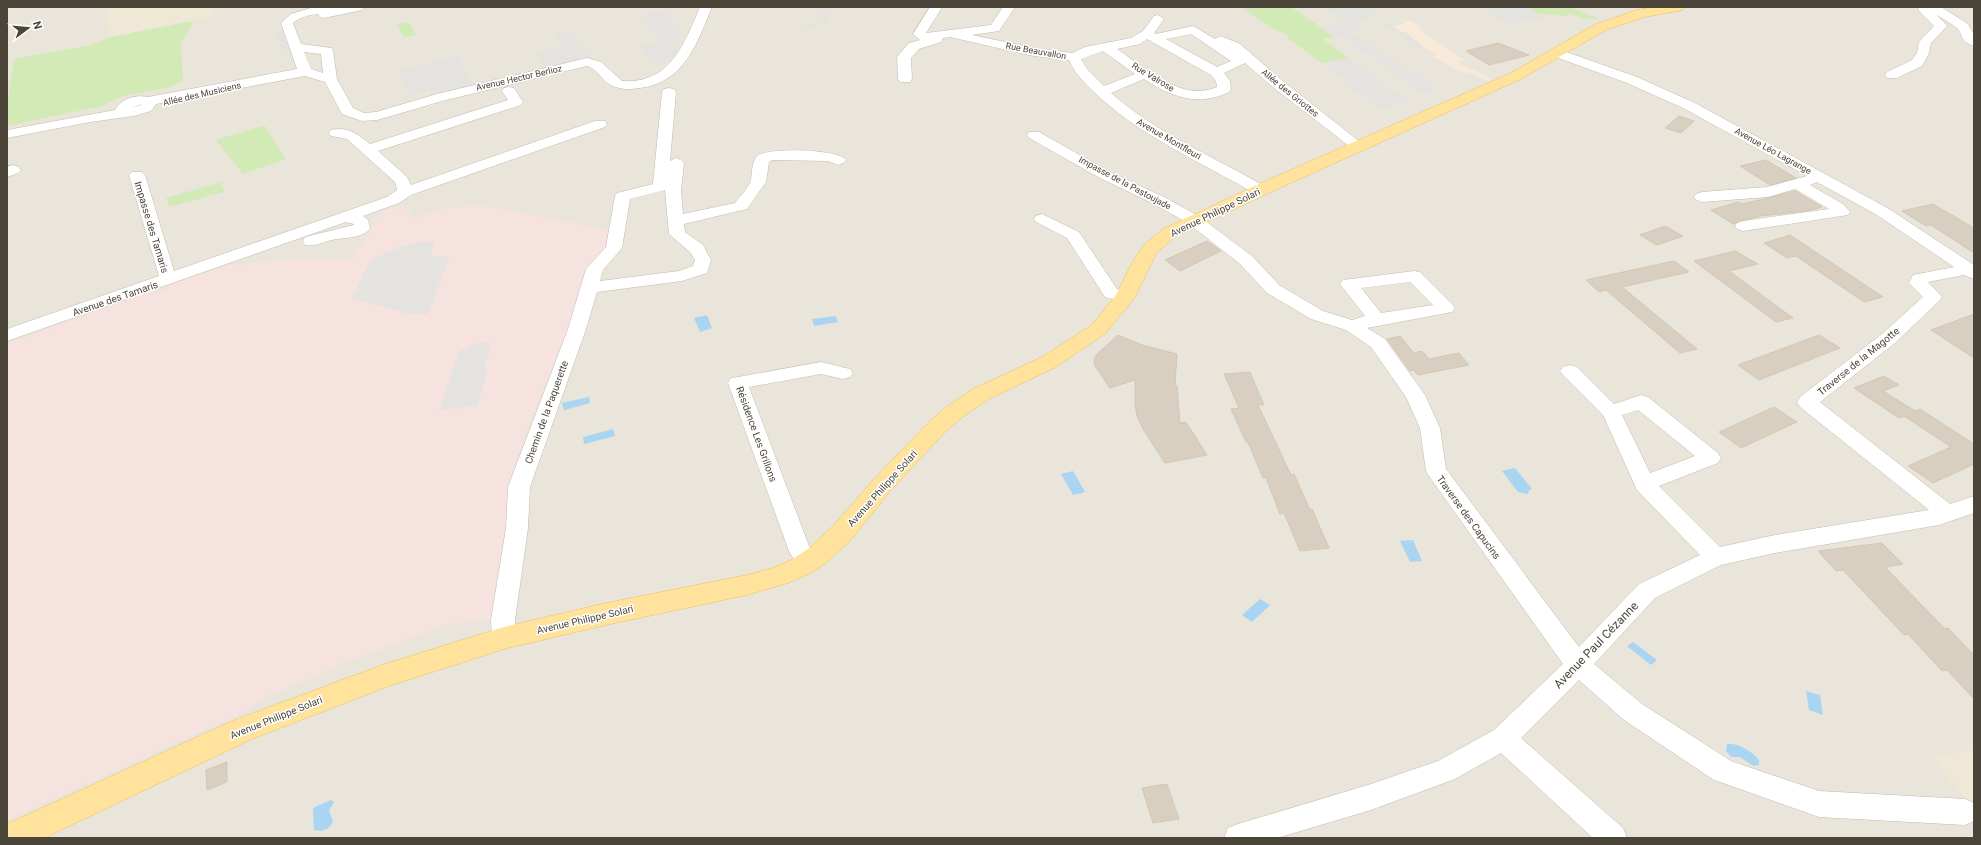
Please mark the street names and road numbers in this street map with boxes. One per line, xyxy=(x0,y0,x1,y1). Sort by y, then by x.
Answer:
street label: Rue Beauvallon xyxy=(1005,41,1067,61)
street label: Rue Valrose xyxy=(1130,60,1176,94)
street label: Avenue Hector Berlioz xyxy=(475,63,564,93)
street label: Allée des Griottes xyxy=(1259,67,1321,119)
street label: Allée des Musiciens xyxy=(162,80,242,108)
street label: Avenue Montfleuri xyxy=(1135,117,1203,161)
street label: Avenue Léo Lagrange xyxy=(1733,126,1813,176)
street label: Impasse de la Pastoujade xyxy=(1077,154,1173,212)
street label: Impasse des Tamaris xyxy=(132,180,171,274)
street label: Avenue Philippe Solari xyxy=(1168,186,1262,239)
street label: Avenue des Tamaris xyxy=(71,279,159,318)
street label: Traverse de la Magotte xyxy=(1815,325,1901,398)
street label: Chemin de la Paquerette xyxy=(523,359,570,465)
street label: Résidence Les Grillons xyxy=(734,385,779,483)
street label: Avenue Philippe Solari xyxy=(845,448,919,529)
street label: Traverse des Capucins xyxy=(1435,473,1503,561)
street label: Avenue Paul Cézanne xyxy=(1551,599,1641,691)
street label: Avenue Philippe Solari xyxy=(536,603,634,636)
street label: Avenue Philippe Solari xyxy=(228,694,324,741)

